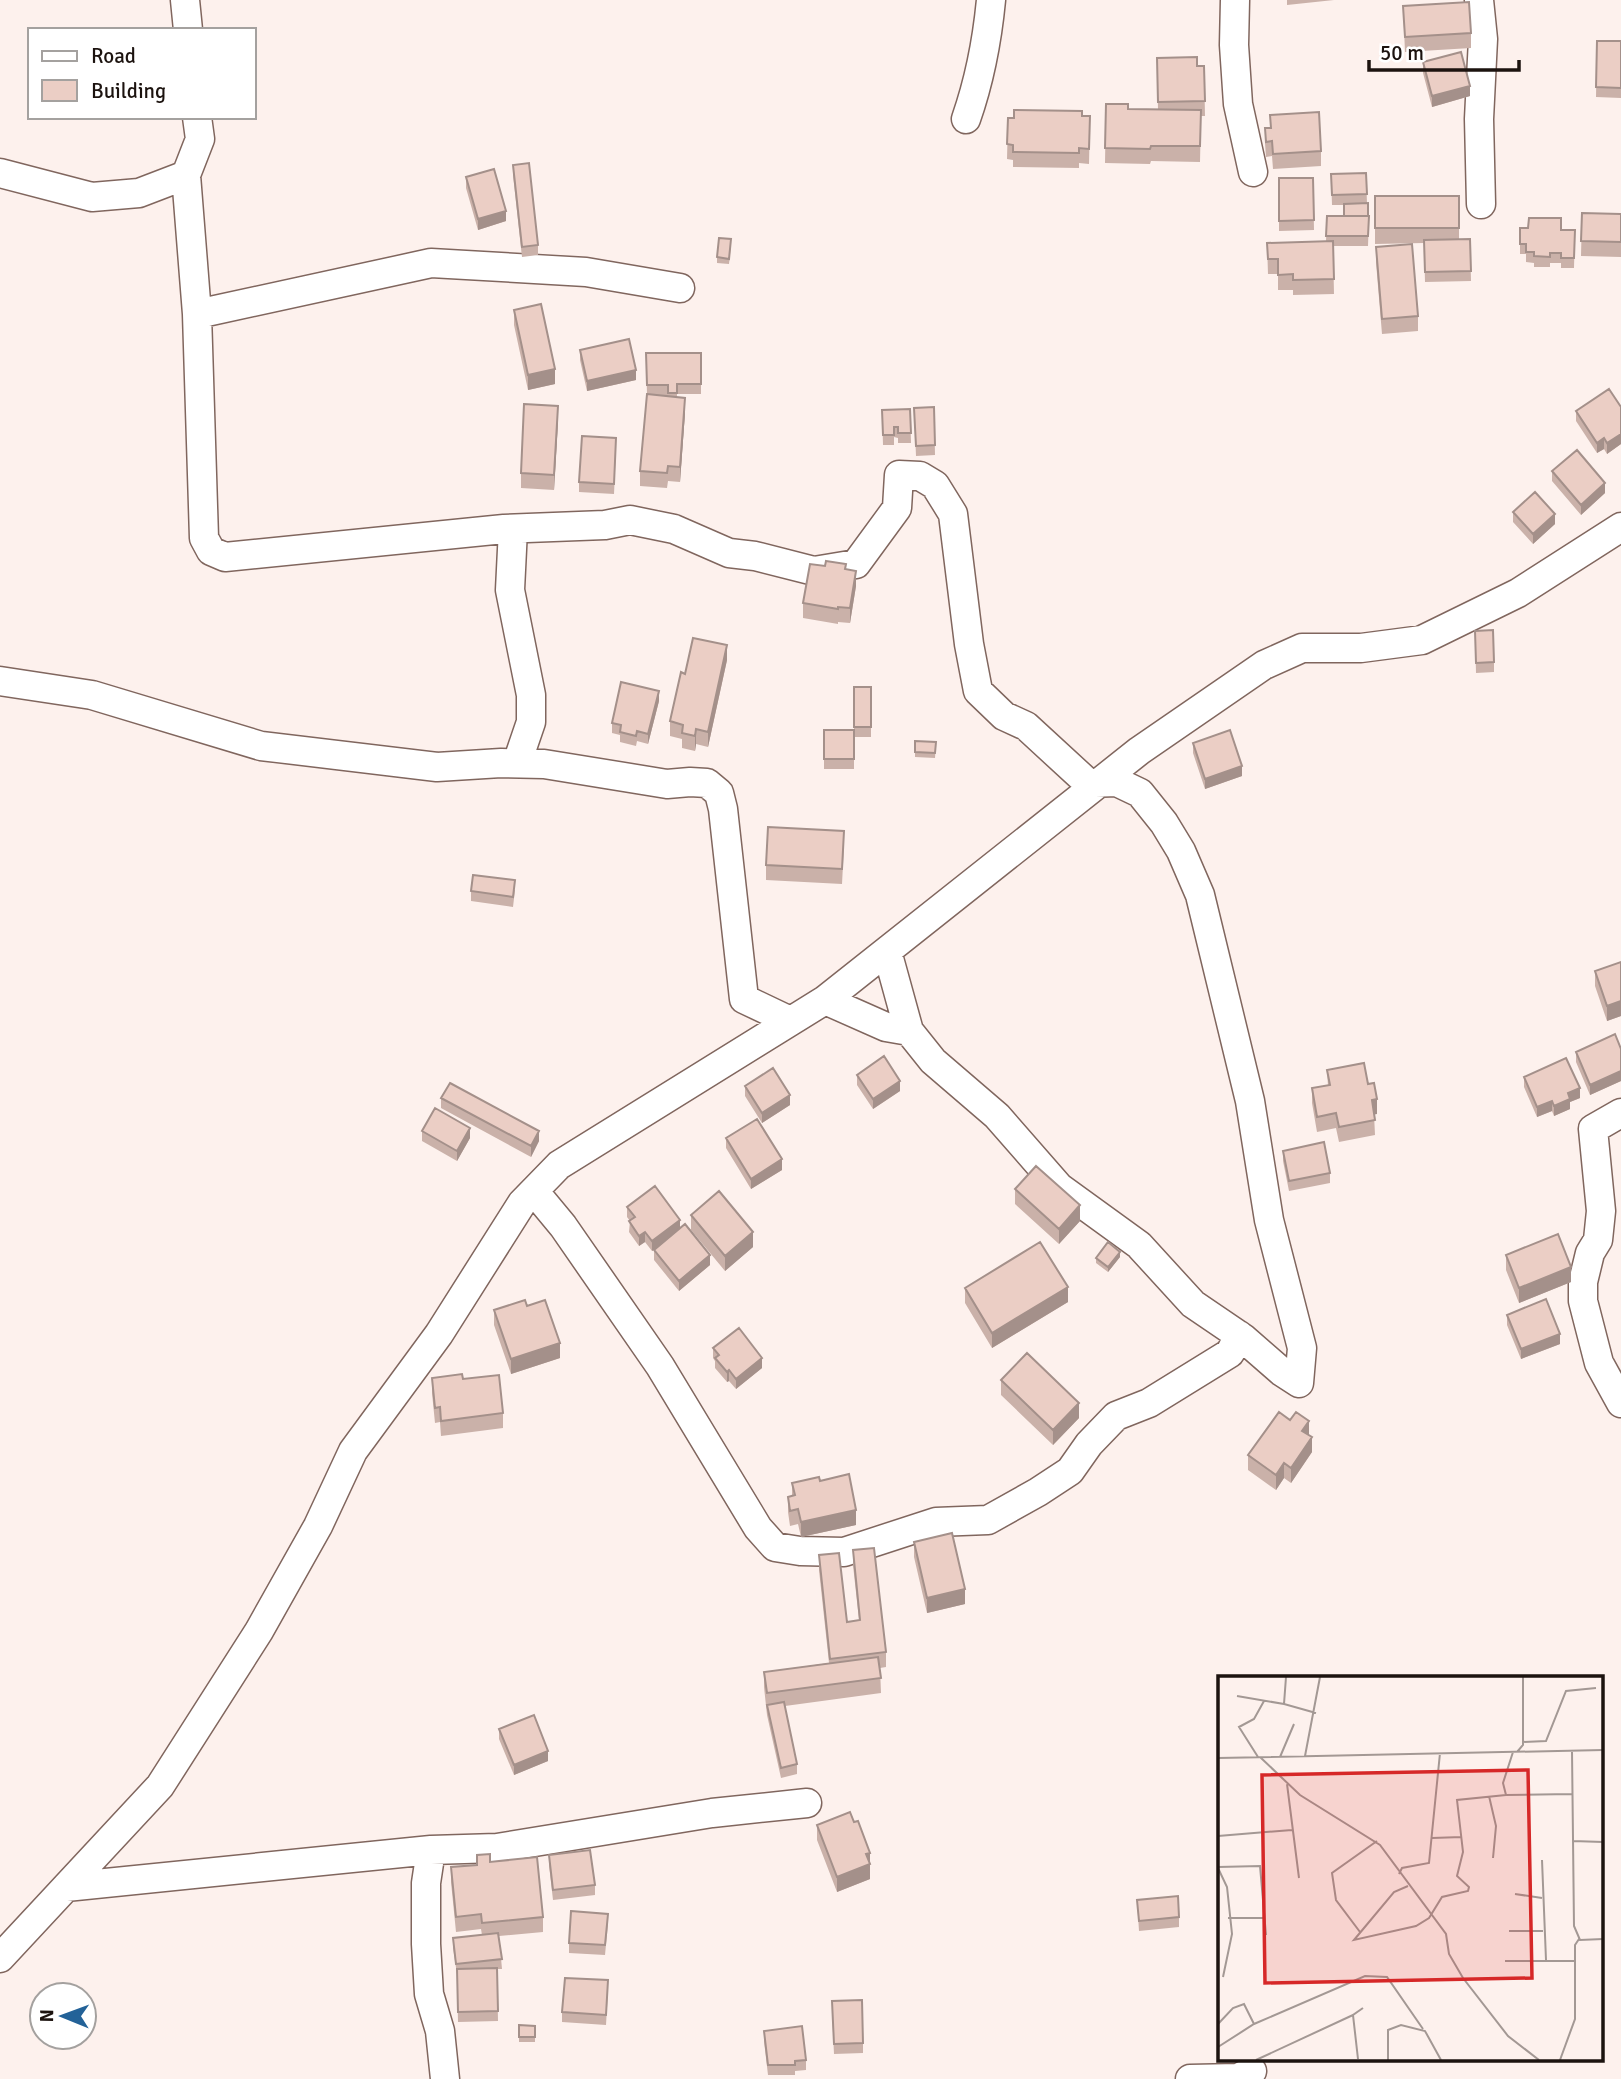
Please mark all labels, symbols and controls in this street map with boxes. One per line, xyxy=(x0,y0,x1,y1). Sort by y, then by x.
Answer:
legend xyxy=(28,28,256,119)
scale bar xyxy=(1369,28,1520,72)
text: 50 m xyxy=(1380,40,1424,66)
text: Road xyxy=(91,43,136,69)
text: Building xyxy=(91,78,166,104)
inset map xyxy=(1218,1676,1604,2062)
north arrow xyxy=(28,1981,98,2051)
text: N xyxy=(35,2009,59,2023)

